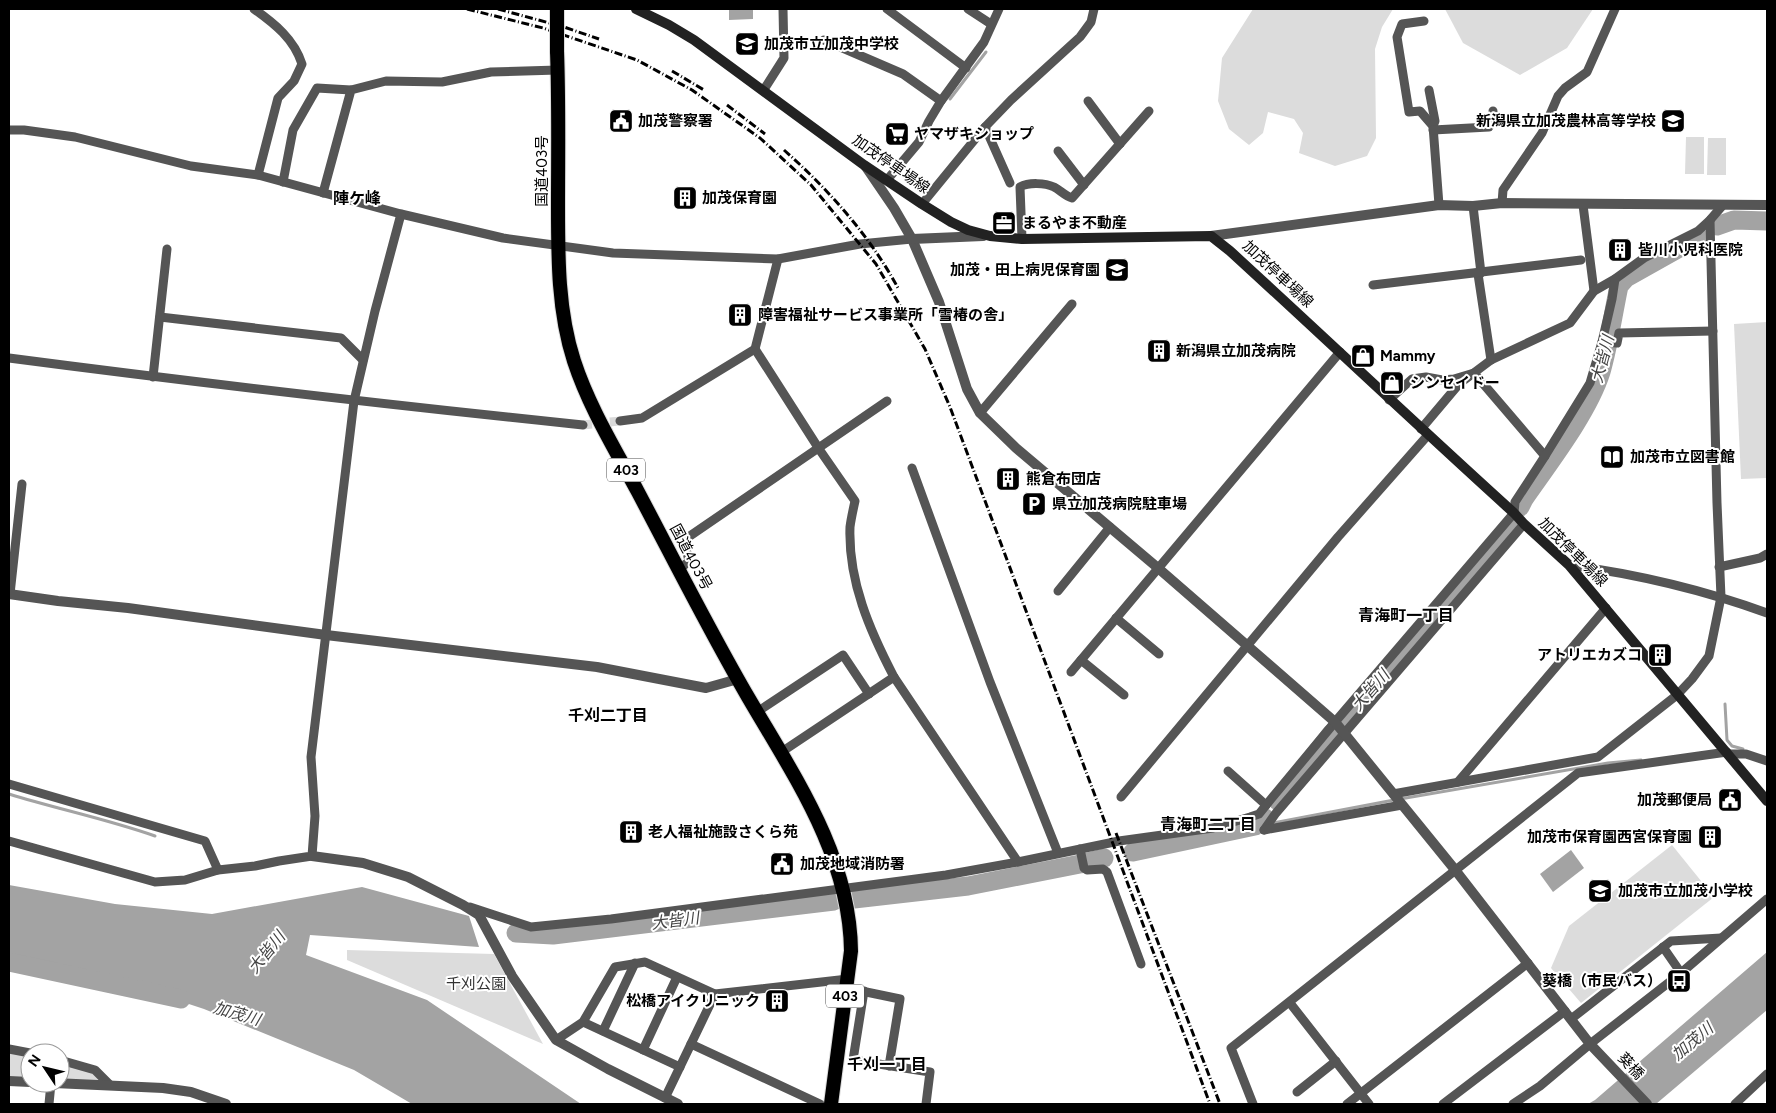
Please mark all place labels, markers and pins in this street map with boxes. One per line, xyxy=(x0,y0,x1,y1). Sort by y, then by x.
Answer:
school or university icon: 加茂市立加茂中学校 xyxy=(734,31,760,57)
place label: 加茂市立加茂中学校 xyxy=(764,35,899,53)
public building icon: 加茂警察署 xyxy=(608,108,634,134)
school or university icon: 新潟県立加茂農林高等学校 xyxy=(1660,108,1686,134)
place label: 加茂警察署 xyxy=(638,112,713,130)
place label: 新潟県立加茂農林高等学校 xyxy=(1476,112,1656,130)
supermarket icon: ヤマザキショップ xyxy=(884,121,910,147)
place label: ヤマザキショップ xyxy=(914,125,1034,143)
building icon: 加茂保育園 xyxy=(672,185,698,211)
place label: 加茂保育園 xyxy=(702,189,777,207)
office icon: まるやま不動産 xyxy=(991,210,1017,236)
place label: まるやま不動産 xyxy=(1022,214,1127,232)
building icon: 皆川小児科医院 xyxy=(1607,237,1633,263)
place label: 皆川小児科医院 xyxy=(1638,241,1743,259)
school or university icon: 加茂・田上病児保育園 xyxy=(1104,257,1130,283)
place label: 加茂・田上病児保育園 xyxy=(950,261,1100,279)
building icon: 障害福祉サービス事業所「雪椿の舎」 xyxy=(727,302,753,328)
place label: 障害福祉サービス事業所「雪椿の舎」 xyxy=(758,306,1013,324)
building icon: 新潟県立加茂病院 xyxy=(1146,338,1172,364)
place label: 新潟県立加茂病院 xyxy=(1176,342,1296,360)
shop icon: Mammy xyxy=(1350,343,1376,369)
place label: Mammy xyxy=(1380,347,1436,365)
shop icon: シンセイドー xyxy=(1379,370,1405,396)
place label: シンセイドー xyxy=(1410,374,1500,392)
library icon: 加茂市立図書館 xyxy=(1599,444,1625,470)
place label: 加茂市立図書館 xyxy=(1630,448,1735,466)
building icon: 熊倉布団店 xyxy=(995,466,1021,492)
place label: 熊倉布団店 xyxy=(1026,470,1101,488)
parking icon: 県立加茂病院駐車場 xyxy=(1021,491,1047,517)
place label: 県立加茂病院駐車場 xyxy=(1052,495,1187,513)
building icon: アトリエカズコ xyxy=(1647,642,1673,668)
place label: アトリエカズコ xyxy=(1537,646,1642,664)
public building icon: 加茂郵便局 xyxy=(1717,787,1743,813)
place label: 加茂郵便局 xyxy=(1637,791,1712,809)
building icon: 老人福祉施設さくら苑 xyxy=(618,819,644,845)
place label: 老人福祉施設さくら苑 xyxy=(648,823,798,841)
building icon: 加茂市保育園西宮保育園 xyxy=(1697,824,1723,850)
place label: 加茂市保育園西宮保育園 xyxy=(1527,828,1692,846)
public building icon: 加茂地域消防署 xyxy=(769,851,795,877)
place label: 加茂地域消防署 xyxy=(800,855,905,873)
school or university icon: 加茂市立加茂小学校 xyxy=(1587,878,1613,904)
place label: 加茂市立加茂小学校 xyxy=(1618,882,1753,900)
bus stop icon: 葵橋（市民バス） xyxy=(1666,968,1692,994)
place label: 葵橋（市民バス） xyxy=(1542,972,1662,990)
building icon: 松橋アイクリニック xyxy=(764,988,790,1014)
place label: 松橋アイクリニック xyxy=(626,992,760,1010)

